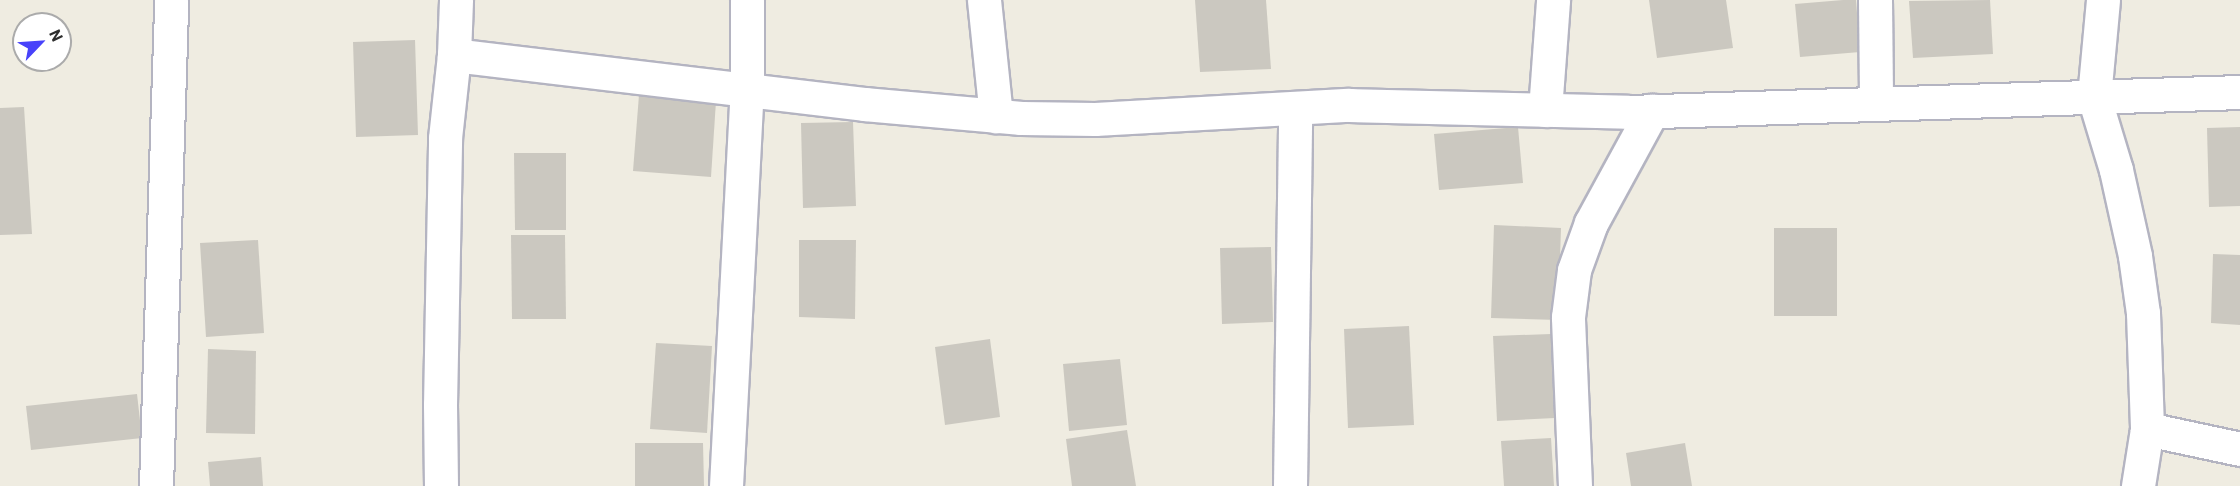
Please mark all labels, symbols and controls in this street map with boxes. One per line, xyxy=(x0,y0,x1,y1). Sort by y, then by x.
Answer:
north arrow xyxy=(12,12,72,72)
text: N xyxy=(46,26,68,44)

